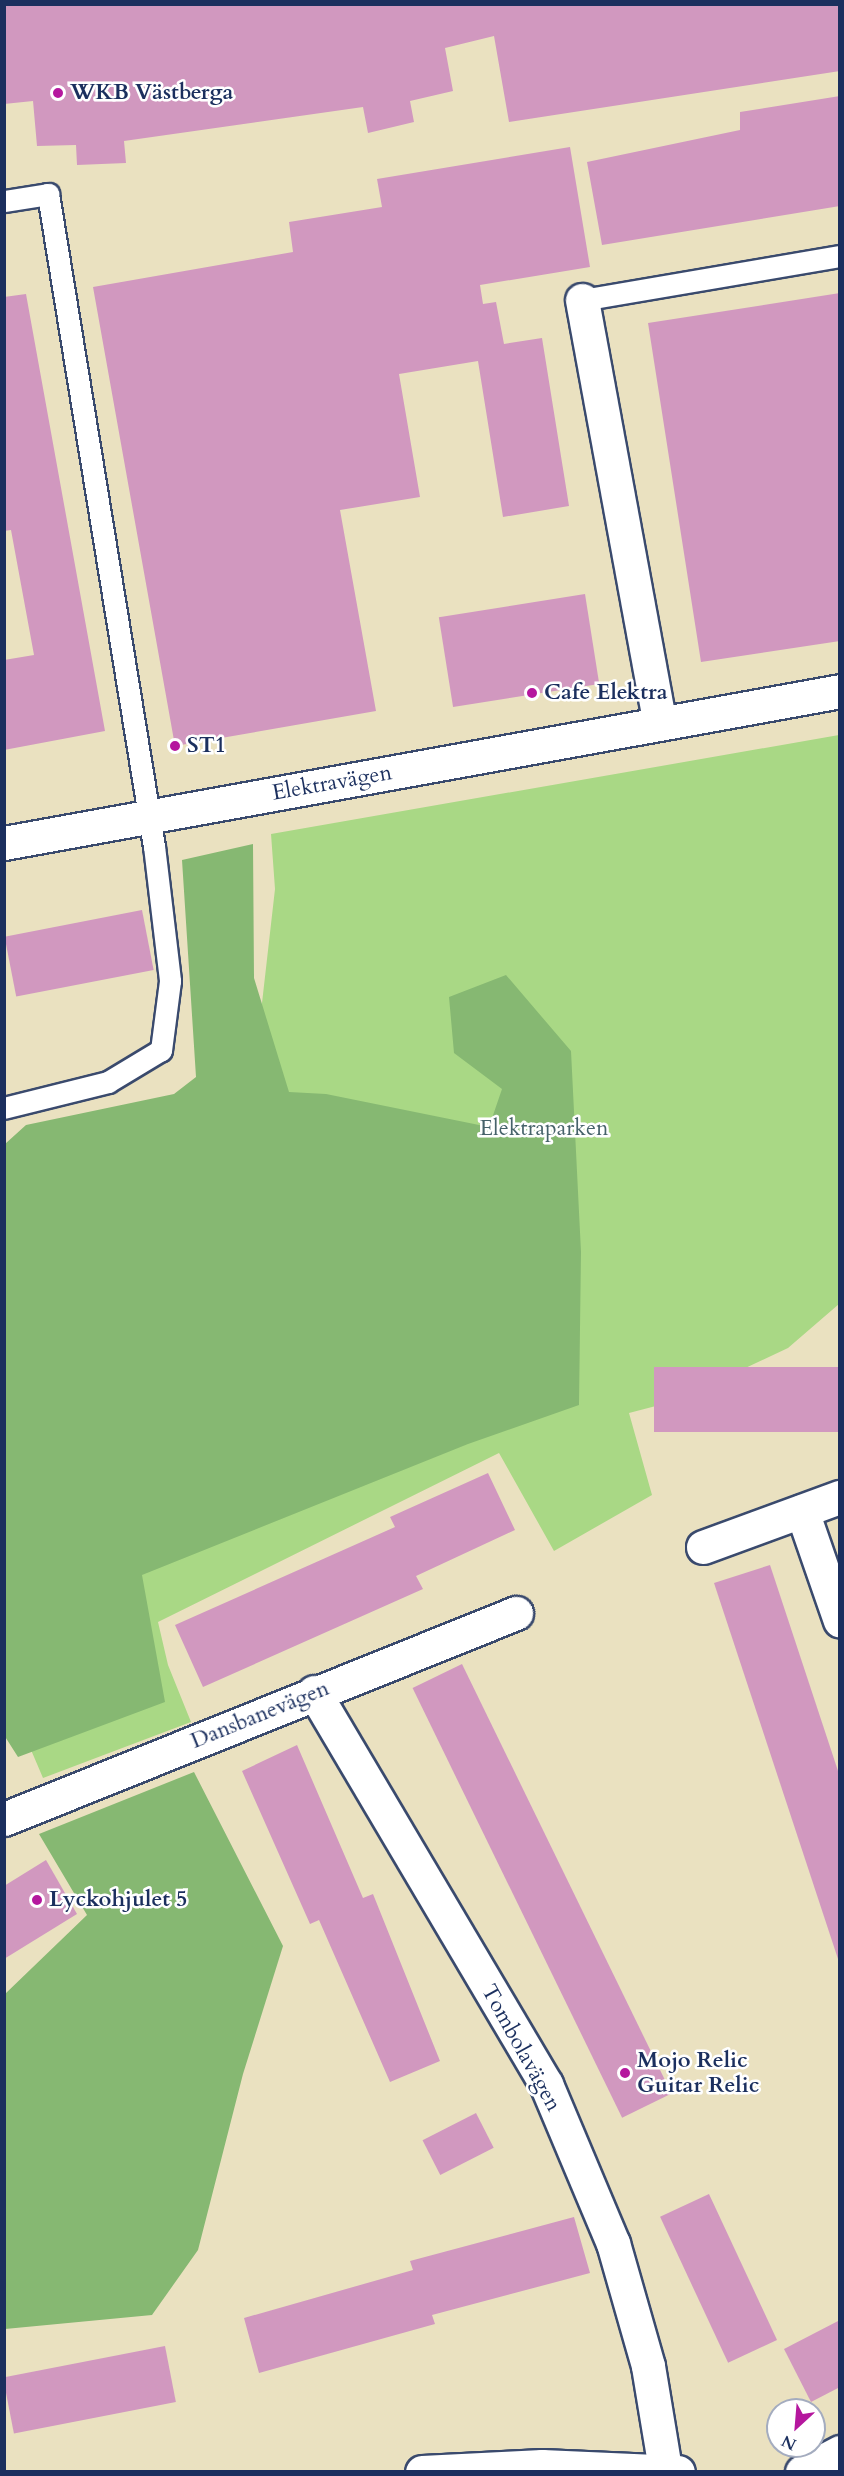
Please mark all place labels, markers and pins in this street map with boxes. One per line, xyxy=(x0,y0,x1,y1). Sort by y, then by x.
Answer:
place label: WKB Västberga xyxy=(70,80,233,106)
marker: WKB Västberga xyxy=(51,86,65,100)
place label: Cafe Elektra xyxy=(544,680,668,706)
marker: Cafe Elektra xyxy=(525,686,539,700)
place label: ST1 xyxy=(187,733,226,759)
marker: ST1 xyxy=(168,739,182,753)
place label: Lyckohjulet 5 xyxy=(49,1887,187,1913)
marker: Lyckohjulet 5 xyxy=(30,1893,44,1907)
place label: Mojo Relic Guitar Relic xyxy=(637,2047,759,2098)
marker: Mojo Relic Guitar Relic xyxy=(618,2066,632,2080)

